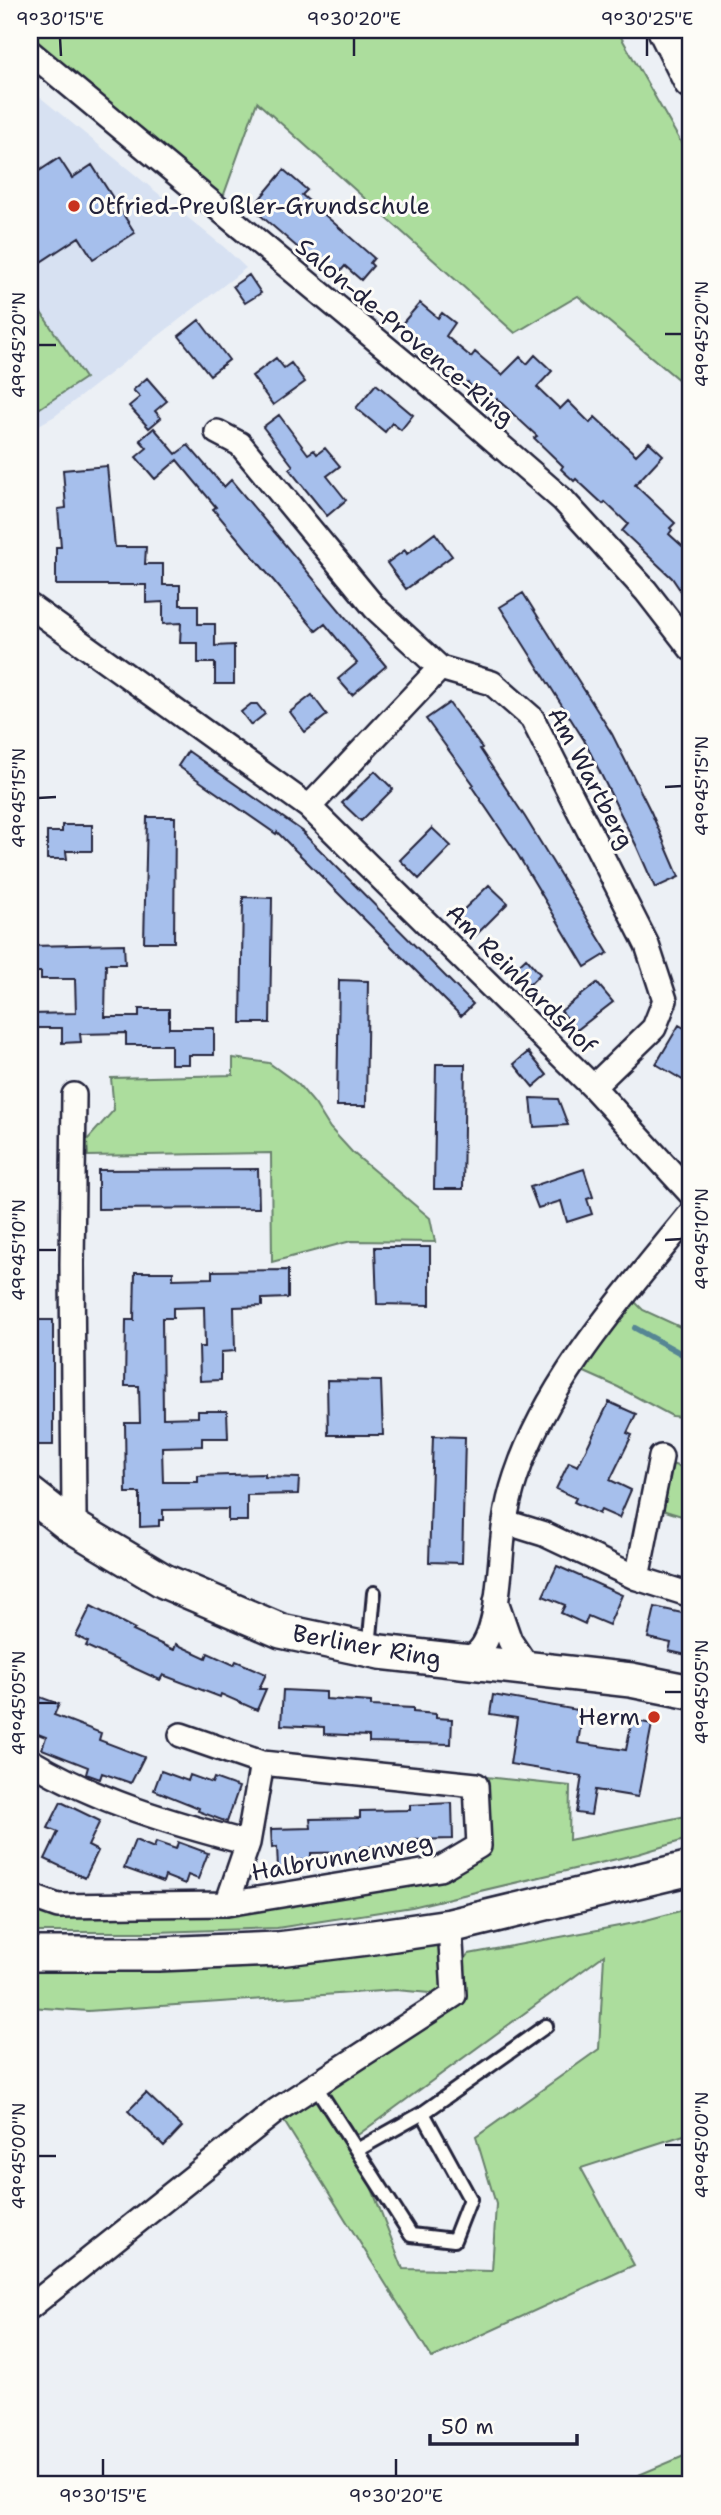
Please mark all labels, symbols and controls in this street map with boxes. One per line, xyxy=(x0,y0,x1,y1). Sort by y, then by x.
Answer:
text: 9°30'15"E xyxy=(16,7,104,31)
text: 9°30'20"E xyxy=(307,7,401,31)
text: 9°30'25"E xyxy=(601,7,693,31)
place label: Otfried-Preußler-Grundschule xyxy=(88,190,430,222)
marker: Otfried-Preußler-Grundschule xyxy=(66,198,82,214)
street label: Salon-de-Provence-Ring xyxy=(289,231,521,433)
text: 49°45'20"N xyxy=(690,281,714,387)
text: 49°45'20"N xyxy=(7,292,31,398)
street label: Am Wartberg xyxy=(540,702,642,854)
text: 49°45'15"N xyxy=(690,736,714,836)
text: 49°45'15"N xyxy=(7,748,31,848)
street label: Am Reinhardshof xyxy=(439,897,604,1062)
text: 49°45'10"N xyxy=(690,1188,714,1290)
text: 49°45'10"N xyxy=(7,1199,31,1301)
street label: Berliner Ring xyxy=(290,1617,444,1675)
text: 49°45'05"N xyxy=(690,1640,714,1744)
text: 49°45'05"N xyxy=(7,1651,31,1755)
place label: Herm xyxy=(578,1701,640,1733)
marker: Herm xyxy=(646,1709,662,1725)
street label: Halbrunnenweg xyxy=(249,1825,435,1889)
text: 49°45'00"N xyxy=(690,2092,714,2198)
text: 49°45'00"N xyxy=(7,2103,31,2209)
scale bar xyxy=(430,2403,578,2447)
text: 50 m xyxy=(441,2413,494,2441)
text: 9°30'15"E xyxy=(59,2484,147,2508)
text: 9°30'20"E xyxy=(349,2484,443,2508)

